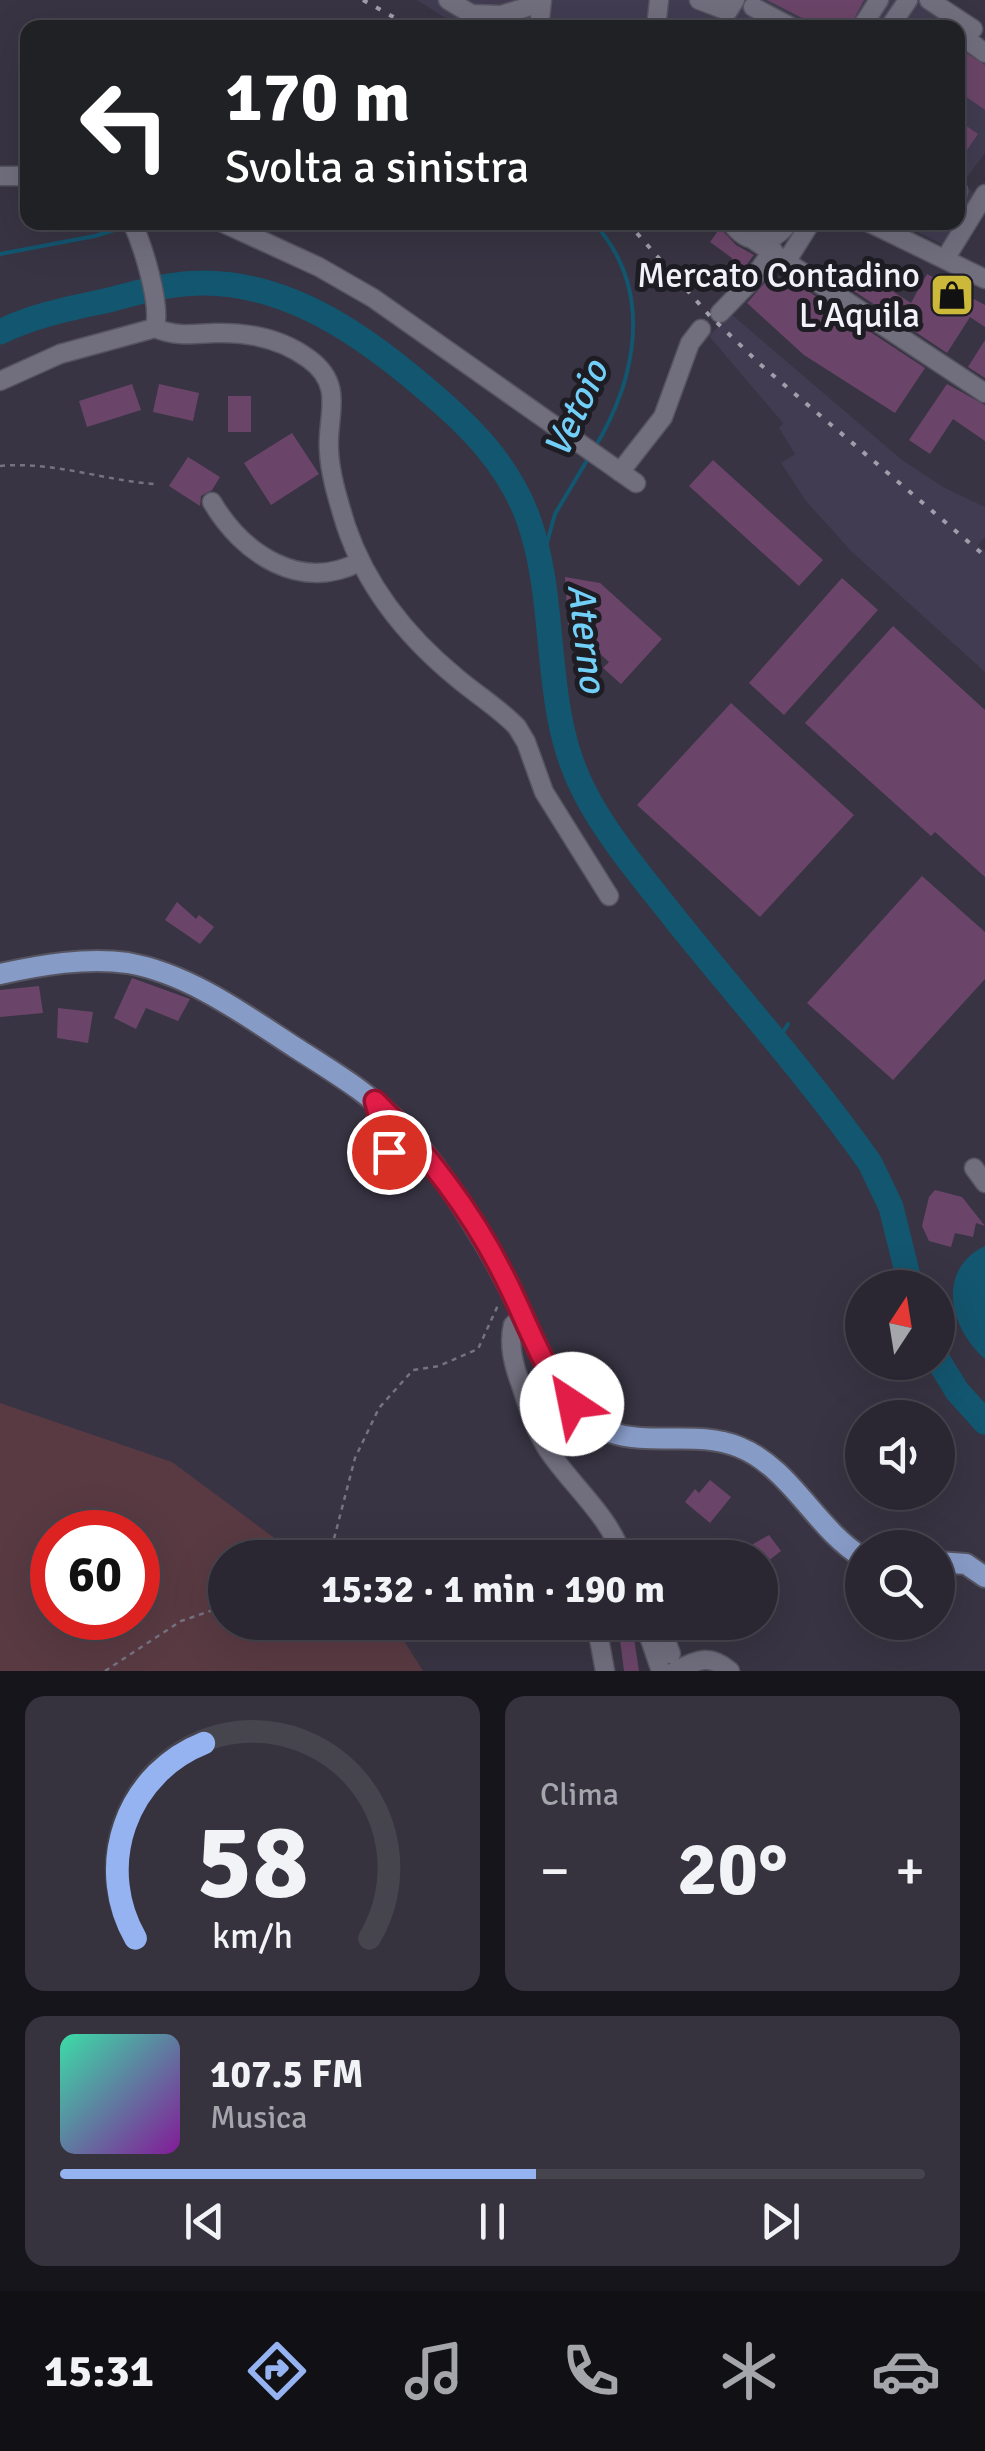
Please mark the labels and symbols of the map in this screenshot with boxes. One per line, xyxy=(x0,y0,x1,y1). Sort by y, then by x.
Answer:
place label: Mercato Contadino L'Aquila xyxy=(637,254,920,337)
shop icon: Mercato Contadino L'Aquila xyxy=(929,272,975,318)
water label: Vetoio xyxy=(533,351,620,465)
water label: Aterno xyxy=(557,581,617,697)
pin xyxy=(347,1110,432,1195)
north arrow xyxy=(845,1270,955,1380)
position arrow xyxy=(520,1352,624,1456)
speed limit sign: 60 xyxy=(30,1510,160,1640)

